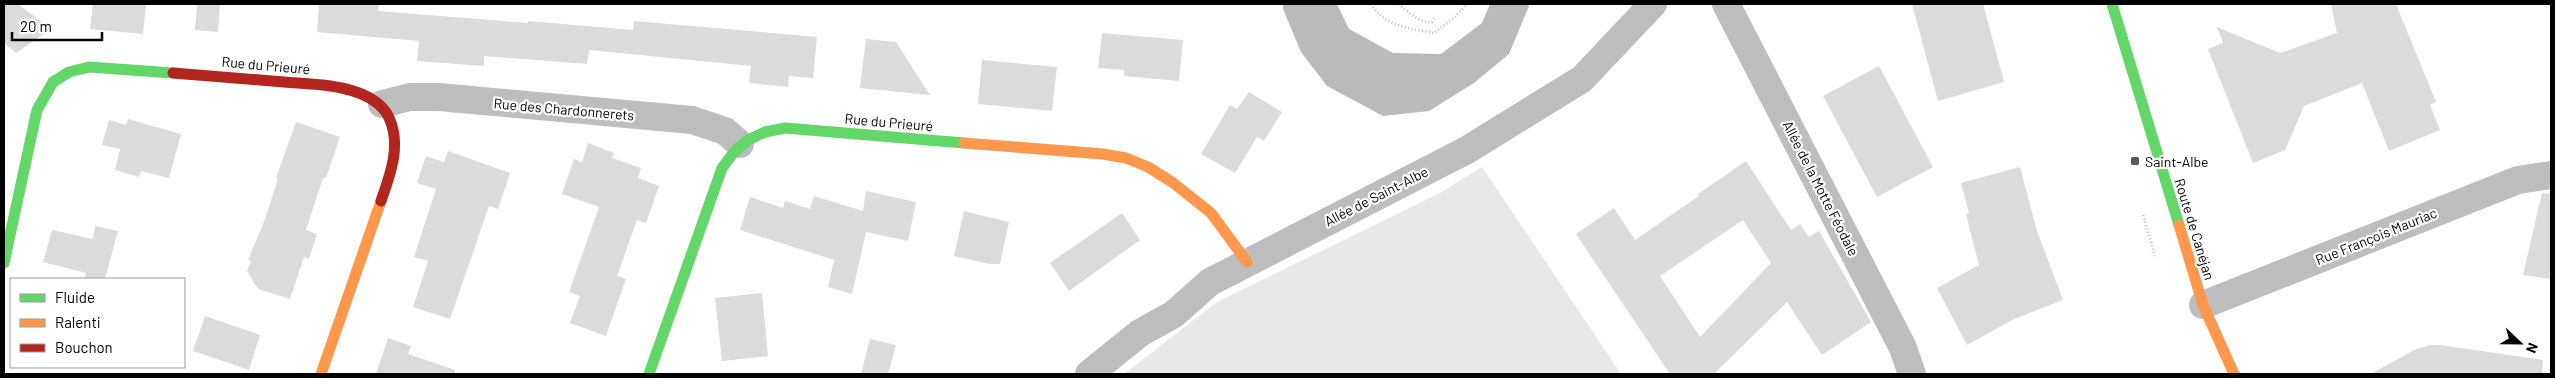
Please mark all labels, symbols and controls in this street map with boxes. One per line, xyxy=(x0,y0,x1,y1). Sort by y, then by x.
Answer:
scale bar xyxy=(12,10,102,42)
text: 20 m xyxy=(20,17,52,35)
street label: Rue du Prieuré xyxy=(221,53,311,77)
street label: Rue des Chardonnerets xyxy=(493,94,635,124)
street label: Rue du Prieuré xyxy=(844,110,934,134)
street label: Allée de la Motte Féodale xyxy=(1779,118,1863,258)
place label: Saint-Albe xyxy=(2145,153,2209,170)
marker: Saint-Albe xyxy=(2129,155,2141,167)
street label: Allée de Saint-Albe xyxy=(1321,163,1431,229)
street label: Route de Canéjan xyxy=(2171,176,2219,282)
street label: Rue François Mauriac xyxy=(2313,204,2439,268)
legend xyxy=(10,278,185,368)
text: Fluide xyxy=(55,288,95,306)
text: Ralenti xyxy=(55,313,101,331)
north arrow xyxy=(2495,318,2545,368)
text: Bouchon xyxy=(55,338,113,356)
text: N xyxy=(2523,341,2542,356)

